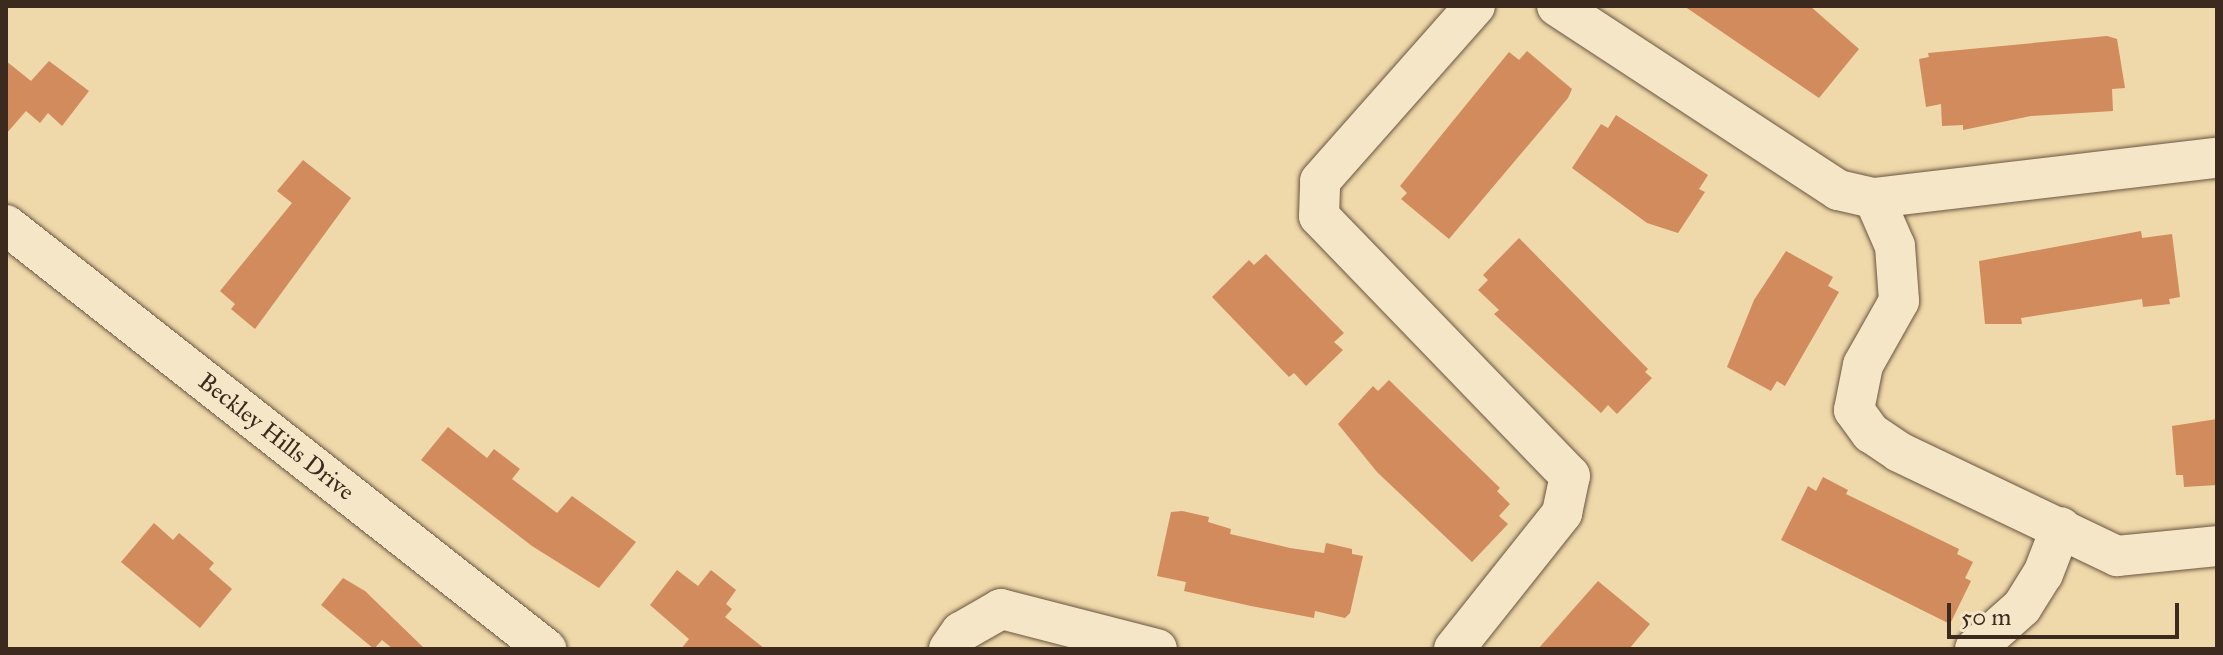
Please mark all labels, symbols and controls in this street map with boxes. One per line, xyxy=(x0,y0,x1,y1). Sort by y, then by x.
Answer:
street label: Beckley Hills Drive xyxy=(192,367,360,507)
scale bar xyxy=(1951,587,2183,637)
text: 50 m xyxy=(1961,602,2011,632)

